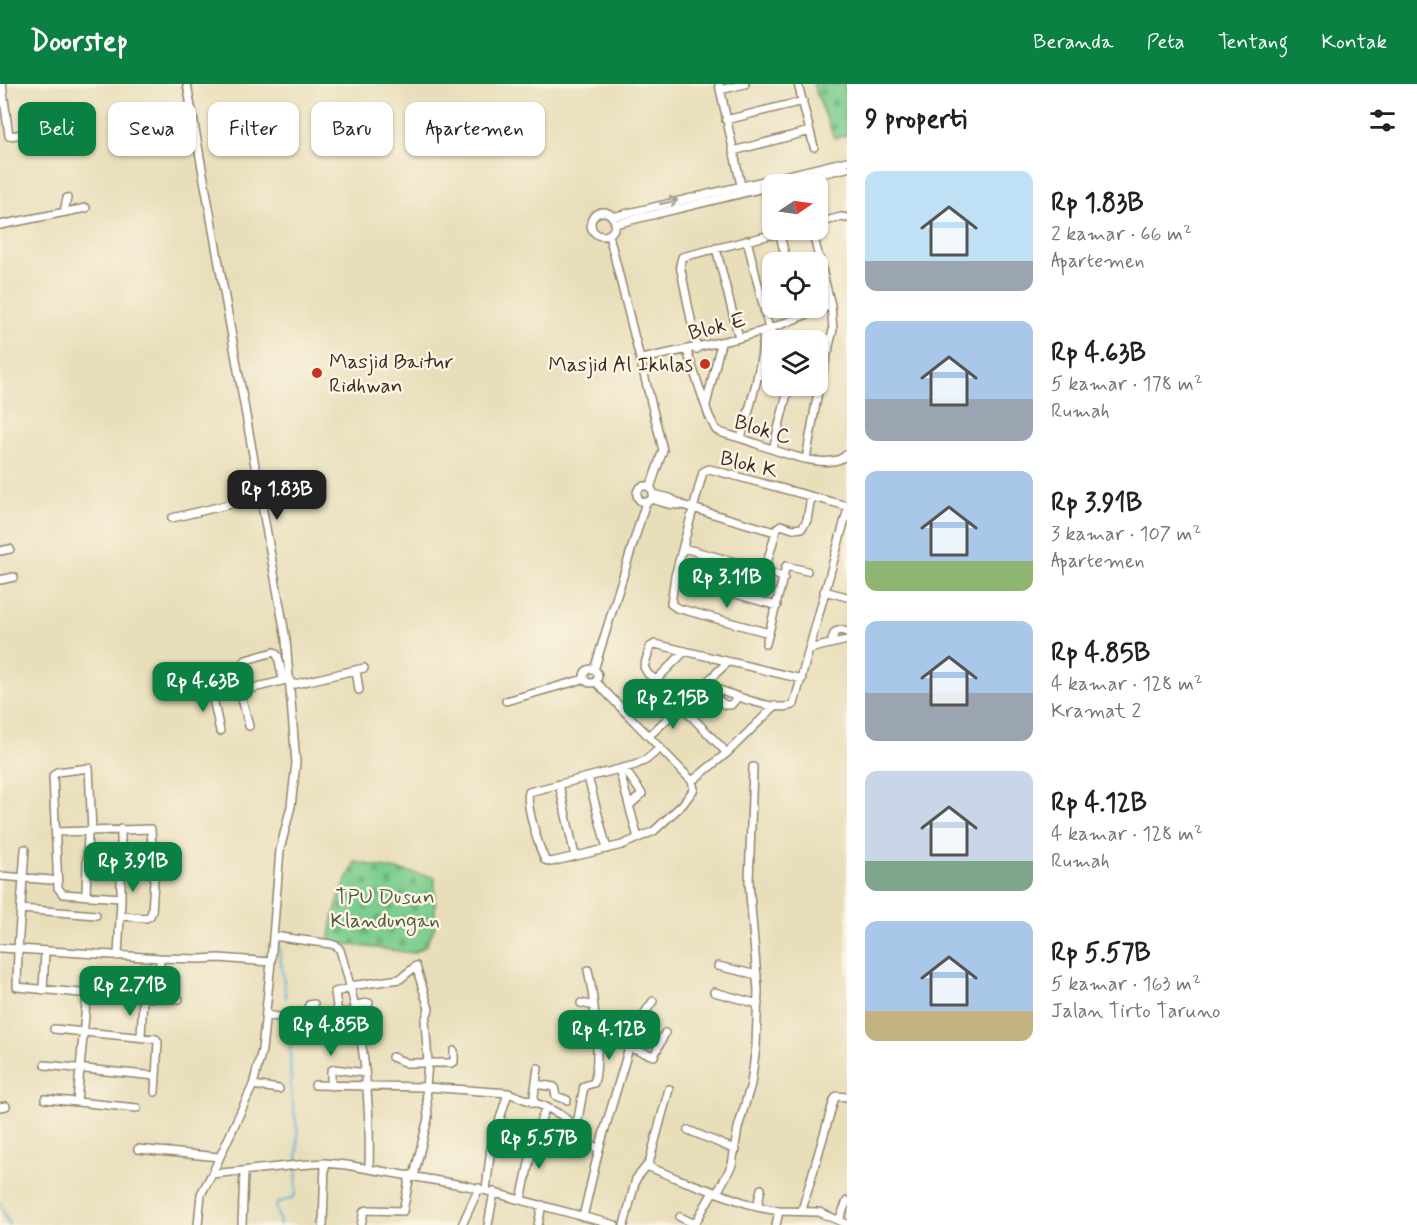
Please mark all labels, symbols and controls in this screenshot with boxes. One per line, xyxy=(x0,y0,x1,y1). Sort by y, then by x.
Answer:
text: Doorstep xyxy=(30,24,128,61)
text: Beranda xyxy=(1033,28,1114,56)
text: Peta xyxy=(1147,28,1185,56)
text: Tentang xyxy=(1218,28,1288,56)
text: Kontak xyxy=(1321,28,1387,56)
chip: Beli xyxy=(18,102,96,156)
chip: Sewa xyxy=(108,102,196,156)
chip: Filter xyxy=(208,102,299,156)
chip: Baru xyxy=(311,102,393,156)
chip: Apartemen xyxy=(405,102,545,156)
text: 9 properti xyxy=(865,103,967,137)
icon: filters xyxy=(1366,104,1399,137)
north arrow xyxy=(762,174,828,240)
map controls xyxy=(762,174,828,396)
text: Rp 1.83B xyxy=(1051,187,1144,221)
icon: home xyxy=(913,195,985,267)
one-way arrow xyxy=(659,196,678,208)
text: 2 kamar · 66 m² xyxy=(1051,221,1192,248)
text: Apartemen xyxy=(1051,248,1144,275)
button: locate xyxy=(762,252,828,318)
street label: Blok E xyxy=(686,306,749,348)
button: layers xyxy=(762,330,828,396)
text: Rp 4.63B xyxy=(1051,337,1146,371)
icon: home xyxy=(913,345,985,417)
place label: Masjid Baitur Ridhwan xyxy=(329,348,454,400)
place label: Masjid Al Ikhlas xyxy=(548,351,693,379)
marker: Masjid Al Ikhlas xyxy=(698,357,712,371)
marker: Masjid Baitur Ridhwan xyxy=(310,366,324,380)
text: 5 kamar · 178 m² xyxy=(1051,371,1203,398)
text: Rumah xyxy=(1051,398,1110,425)
street label: Blok C xyxy=(731,408,795,452)
street label: Blok K xyxy=(717,444,781,486)
pin: Rp 1.83B xyxy=(215,470,339,521)
text: Rp 1.83B xyxy=(241,476,313,503)
text: Rp 3.91B xyxy=(1051,487,1142,521)
icon: home xyxy=(913,495,985,567)
text: 3 kamar · 107 m² xyxy=(1051,521,1201,548)
text: Apartemen xyxy=(1051,548,1144,575)
pin: Rp 3.11B xyxy=(665,558,789,609)
text: Rp 3.11B xyxy=(692,564,762,591)
text: Rp 4.85B xyxy=(1051,637,1150,671)
icon: home xyxy=(913,645,985,717)
pin: Rp 4.63B xyxy=(141,662,265,713)
text: Rp 4.63B xyxy=(167,668,239,695)
text: 4 kamar · 128 m² xyxy=(1051,671,1203,698)
pin: Rp 2.15B xyxy=(611,679,735,730)
text: Rp 2.15B xyxy=(637,685,709,712)
text: Kramat 2 xyxy=(1051,698,1141,725)
text: Rp 4.12B xyxy=(1051,787,1147,821)
icon: home xyxy=(913,795,985,867)
text: 4 kamar · 128 m² xyxy=(1051,821,1203,848)
pin: Rp 3.91B xyxy=(71,842,195,893)
text: Rp 3.91B xyxy=(98,848,168,875)
text: Rumah xyxy=(1051,848,1110,875)
park label: TPU Dusun Klandungan xyxy=(330,883,440,936)
text: Rp 5.57B xyxy=(1051,937,1151,971)
icon: home xyxy=(913,945,985,1017)
pin: Rp 2.71B xyxy=(68,966,192,1017)
text: 5 kamar · 163 m² xyxy=(1051,971,1201,998)
text: Rp 2.71B xyxy=(93,972,167,999)
text: Jalan Tirto Taruno xyxy=(1051,998,1221,1025)
pin: Rp 4.85B xyxy=(269,1006,393,1057)
pin: Rp 4.12B xyxy=(547,1010,671,1061)
text: Rp 4.85B xyxy=(293,1012,369,1039)
text: Rp 4.12B xyxy=(572,1016,646,1043)
pin: Rp 5.57B xyxy=(477,1119,601,1170)
text: Rp 5.57B xyxy=(501,1125,577,1152)

